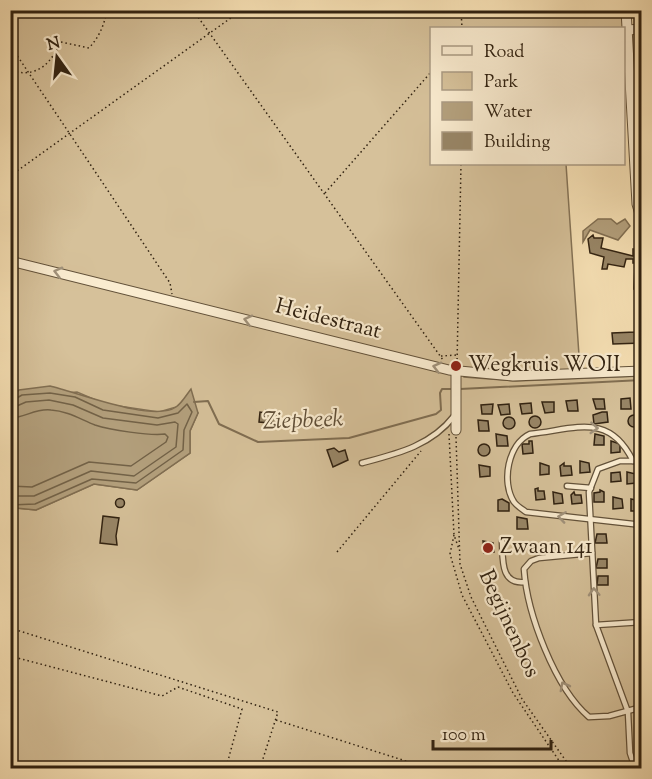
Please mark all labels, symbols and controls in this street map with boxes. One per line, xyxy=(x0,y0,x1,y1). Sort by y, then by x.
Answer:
north arrow xyxy=(27,27,87,87)
legend xyxy=(430,27,625,165)
text: N xyxy=(45,32,63,58)
text: Road xyxy=(484,40,524,66)
text: Park xyxy=(484,70,519,96)
text: Water xyxy=(484,100,533,126)
text: Building xyxy=(484,130,550,156)
one-way arrow xyxy=(54,267,64,280)
street label: Heidestraat xyxy=(272,291,385,349)
one-way arrow xyxy=(243,314,253,327)
place label: Wegkruis WOII xyxy=(468,350,620,382)
marker: Wegkruis WOII xyxy=(449,359,463,373)
one-way arrow xyxy=(432,361,442,374)
water label: Ziepbeek xyxy=(262,403,344,439)
one-way arrow xyxy=(590,422,599,435)
one-way arrow xyxy=(558,511,567,523)
place label: Zwaan 141 xyxy=(500,532,593,564)
marker: Zwaan 141 xyxy=(481,541,495,555)
street label: Begijnenbos xyxy=(469,565,547,683)
one-way arrow xyxy=(588,587,601,596)
one-way arrow xyxy=(560,681,572,692)
scale bar xyxy=(433,713,552,751)
text: 100 m xyxy=(442,723,486,749)

